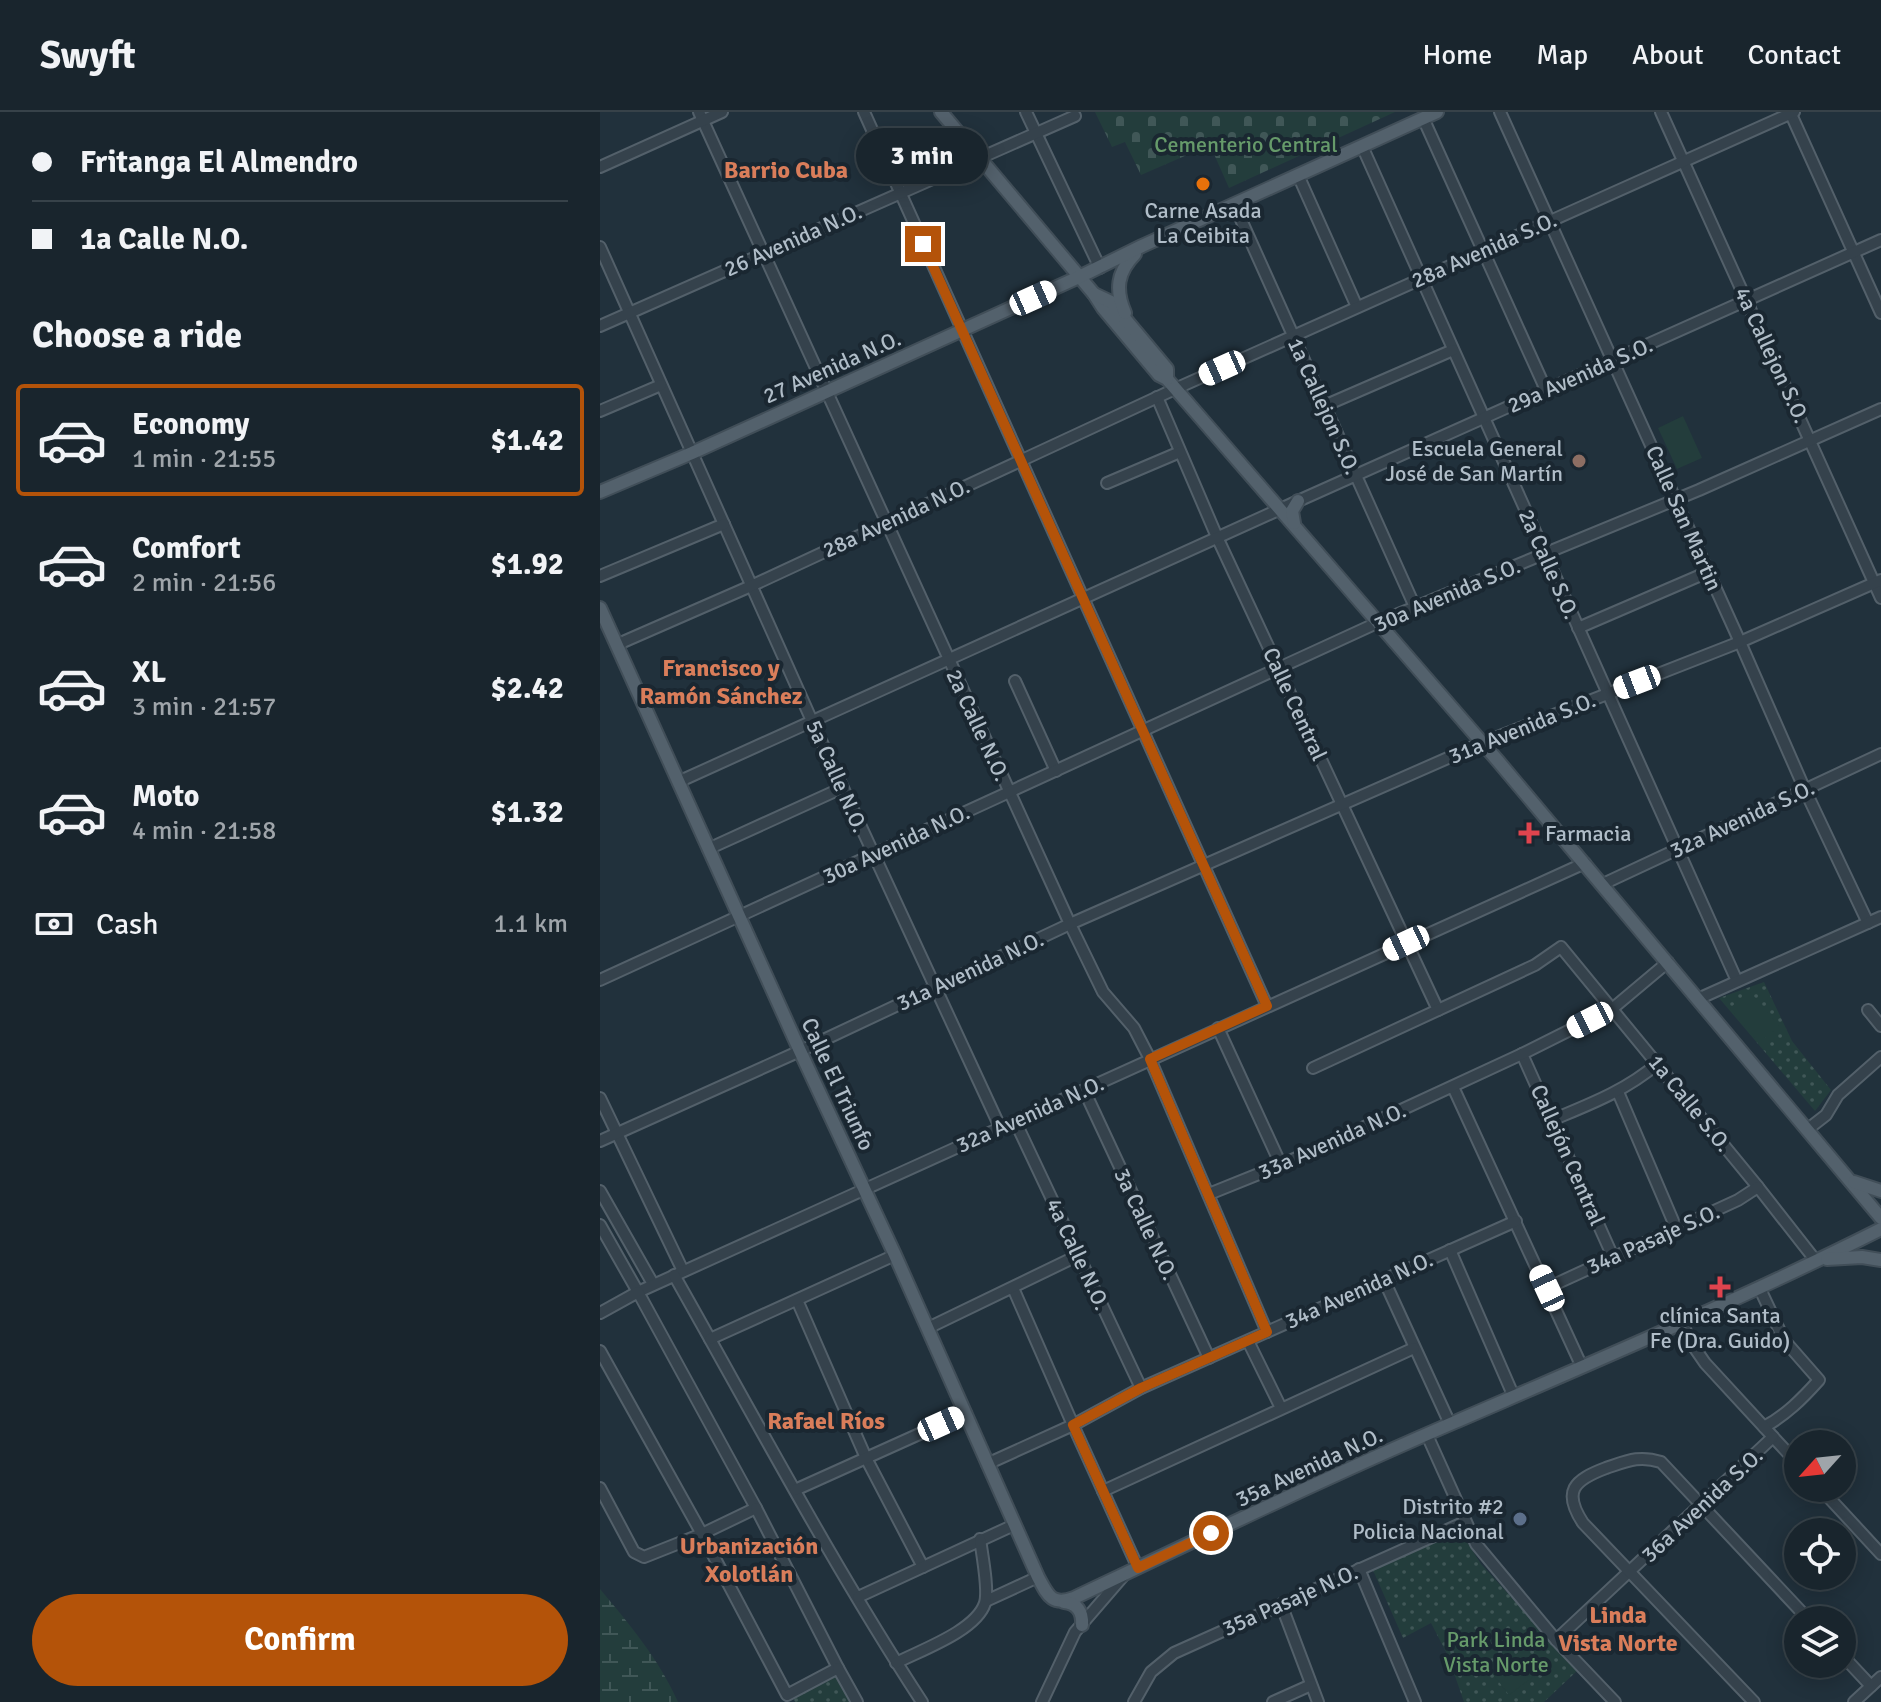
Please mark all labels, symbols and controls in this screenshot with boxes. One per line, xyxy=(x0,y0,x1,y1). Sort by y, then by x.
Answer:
text: Swyft xyxy=(40,32,136,79)
text: Home xyxy=(1423,38,1492,72)
text: Map xyxy=(1536,38,1588,72)
text: About xyxy=(1632,38,1704,72)
text: Contact xyxy=(1748,38,1841,72)
callout: 3 min xyxy=(857,128,989,184)
park label: Cementerio Central xyxy=(1154,131,1338,158)
text: 3 min xyxy=(891,140,953,172)
text: Fritanga El Almendro xyxy=(80,144,358,181)
district label: Barrio Cuba xyxy=(724,155,848,185)
marker: Carne Asada La Ceibita xyxy=(1194,175,1212,193)
place label: Carne Asada La Ceibita xyxy=(1144,197,1262,249)
street label: 26 Avenida N.O. xyxy=(720,198,866,282)
street label: 28a Avenida S.O. xyxy=(1407,206,1561,294)
text: 1a Calle N.O. xyxy=(80,221,248,258)
route end xyxy=(905,226,941,262)
car xyxy=(1006,277,1060,319)
street label: 4a Callejon S.O. xyxy=(1729,283,1815,427)
text: Choose a ride xyxy=(32,313,242,358)
street label: 27 Avenida N.O. xyxy=(759,325,905,409)
street label: 29a Avenida S.O. xyxy=(1503,331,1657,419)
street label: 1a Callejon S.O. xyxy=(1282,333,1366,479)
car xyxy=(1195,347,1249,389)
icon: car xyxy=(36,404,108,476)
text: Economy xyxy=(132,406,249,443)
text: $1.42 xyxy=(491,422,564,459)
place label: Escuela General José de San Martín xyxy=(1385,435,1563,487)
street label: Calle San Martin xyxy=(1640,441,1728,595)
text: 1 min · 21:55 xyxy=(132,443,276,475)
marker: Escuela General José de San Martín xyxy=(1570,452,1588,470)
street label: 28a Avenida N.O. xyxy=(818,472,974,564)
street label: 2a Calle S.O. xyxy=(1513,505,1585,623)
icon: car xyxy=(36,528,108,600)
text: Comfort xyxy=(132,530,241,567)
text: $1.92 xyxy=(491,546,564,583)
street label: 30a Avenida S.O. xyxy=(1370,552,1524,638)
text: 2 min · 21:56 xyxy=(132,567,276,599)
street label: Calle Central xyxy=(1257,643,1333,765)
icon: car xyxy=(36,652,108,724)
district label: Francisco y Ramón Sánchez xyxy=(639,653,803,711)
text: XL xyxy=(132,654,166,691)
car xyxy=(1610,662,1664,702)
street label: 2a Calle N.O. xyxy=(940,665,1016,785)
text: $2.42 xyxy=(491,670,564,707)
street label: 31a Avenida S.O. xyxy=(1445,686,1599,770)
text: 3 min · 21:57 xyxy=(132,691,276,723)
street label: 5a Calle N.O. xyxy=(800,716,874,836)
street label: 32a Avenida S.O. xyxy=(1666,774,1818,864)
icon: car xyxy=(36,776,108,848)
text: Moto xyxy=(132,778,199,815)
text: $1.32 xyxy=(491,794,564,831)
street label: 30a Avenida N.O. xyxy=(818,798,974,890)
text: 4 min · 21:58 xyxy=(132,815,276,847)
place label: Farmacia xyxy=(1545,820,1631,847)
marker: Farmacia xyxy=(1520,824,1538,842)
icon: cash xyxy=(32,902,76,946)
text: Cash xyxy=(96,906,159,943)
text: 1.1 km xyxy=(494,908,568,940)
car xyxy=(1379,922,1433,964)
street label: 31a Avenida N.O. xyxy=(892,925,1048,1017)
car xyxy=(1563,998,1617,1042)
street label: Calle El Triunfo xyxy=(796,1013,880,1155)
street label: 1a Calle S.O. xyxy=(1643,1049,1737,1157)
street label: 32a Avenida N.O. xyxy=(952,1069,1108,1159)
street label: Callejón Central xyxy=(1525,1080,1611,1230)
street label: 33a Avenida N.O. xyxy=(1254,1096,1410,1186)
street label: 3a Calle N.O. xyxy=(1108,1164,1184,1284)
street label: 4a Calle N.O. xyxy=(1040,1194,1116,1314)
street label: 34a Pasaje S.O. xyxy=(1582,1198,1724,1280)
street label: 34a Avenida N.O. xyxy=(1281,1245,1437,1335)
car xyxy=(1526,1261,1568,1315)
marker: clínica Santa Fe (Dra. Guido) xyxy=(1709,1276,1731,1298)
place label: clínica Santa Fe (Dra. Guido) xyxy=(1650,1302,1790,1354)
car xyxy=(914,1403,968,1445)
district label: Rafael Ríos xyxy=(767,1406,885,1436)
street label: 35a Avenida N.O. xyxy=(1231,1421,1387,1513)
north arrow xyxy=(1784,1430,1856,1502)
map controls xyxy=(1784,1430,1856,1678)
street label: 36a Avenida S.O. xyxy=(1636,1442,1768,1568)
place label: Distrito #2 Policia Nacional xyxy=(1352,1493,1504,1545)
marker: Distrito #2 Policia Nacional xyxy=(1511,1510,1529,1528)
route start xyxy=(1193,1515,1229,1551)
button: locate xyxy=(1784,1518,1856,1590)
district label: Urbanización Xolotlán xyxy=(680,1531,818,1589)
street label: 35a Pasaje N.O. xyxy=(1218,1558,1362,1642)
button: Confirm xyxy=(32,1594,568,1686)
district label: Linda Vista Norte xyxy=(1558,1600,1678,1658)
button: layers xyxy=(1784,1606,1856,1678)
park label: Park Linda Vista Norte xyxy=(1443,1626,1549,1678)

